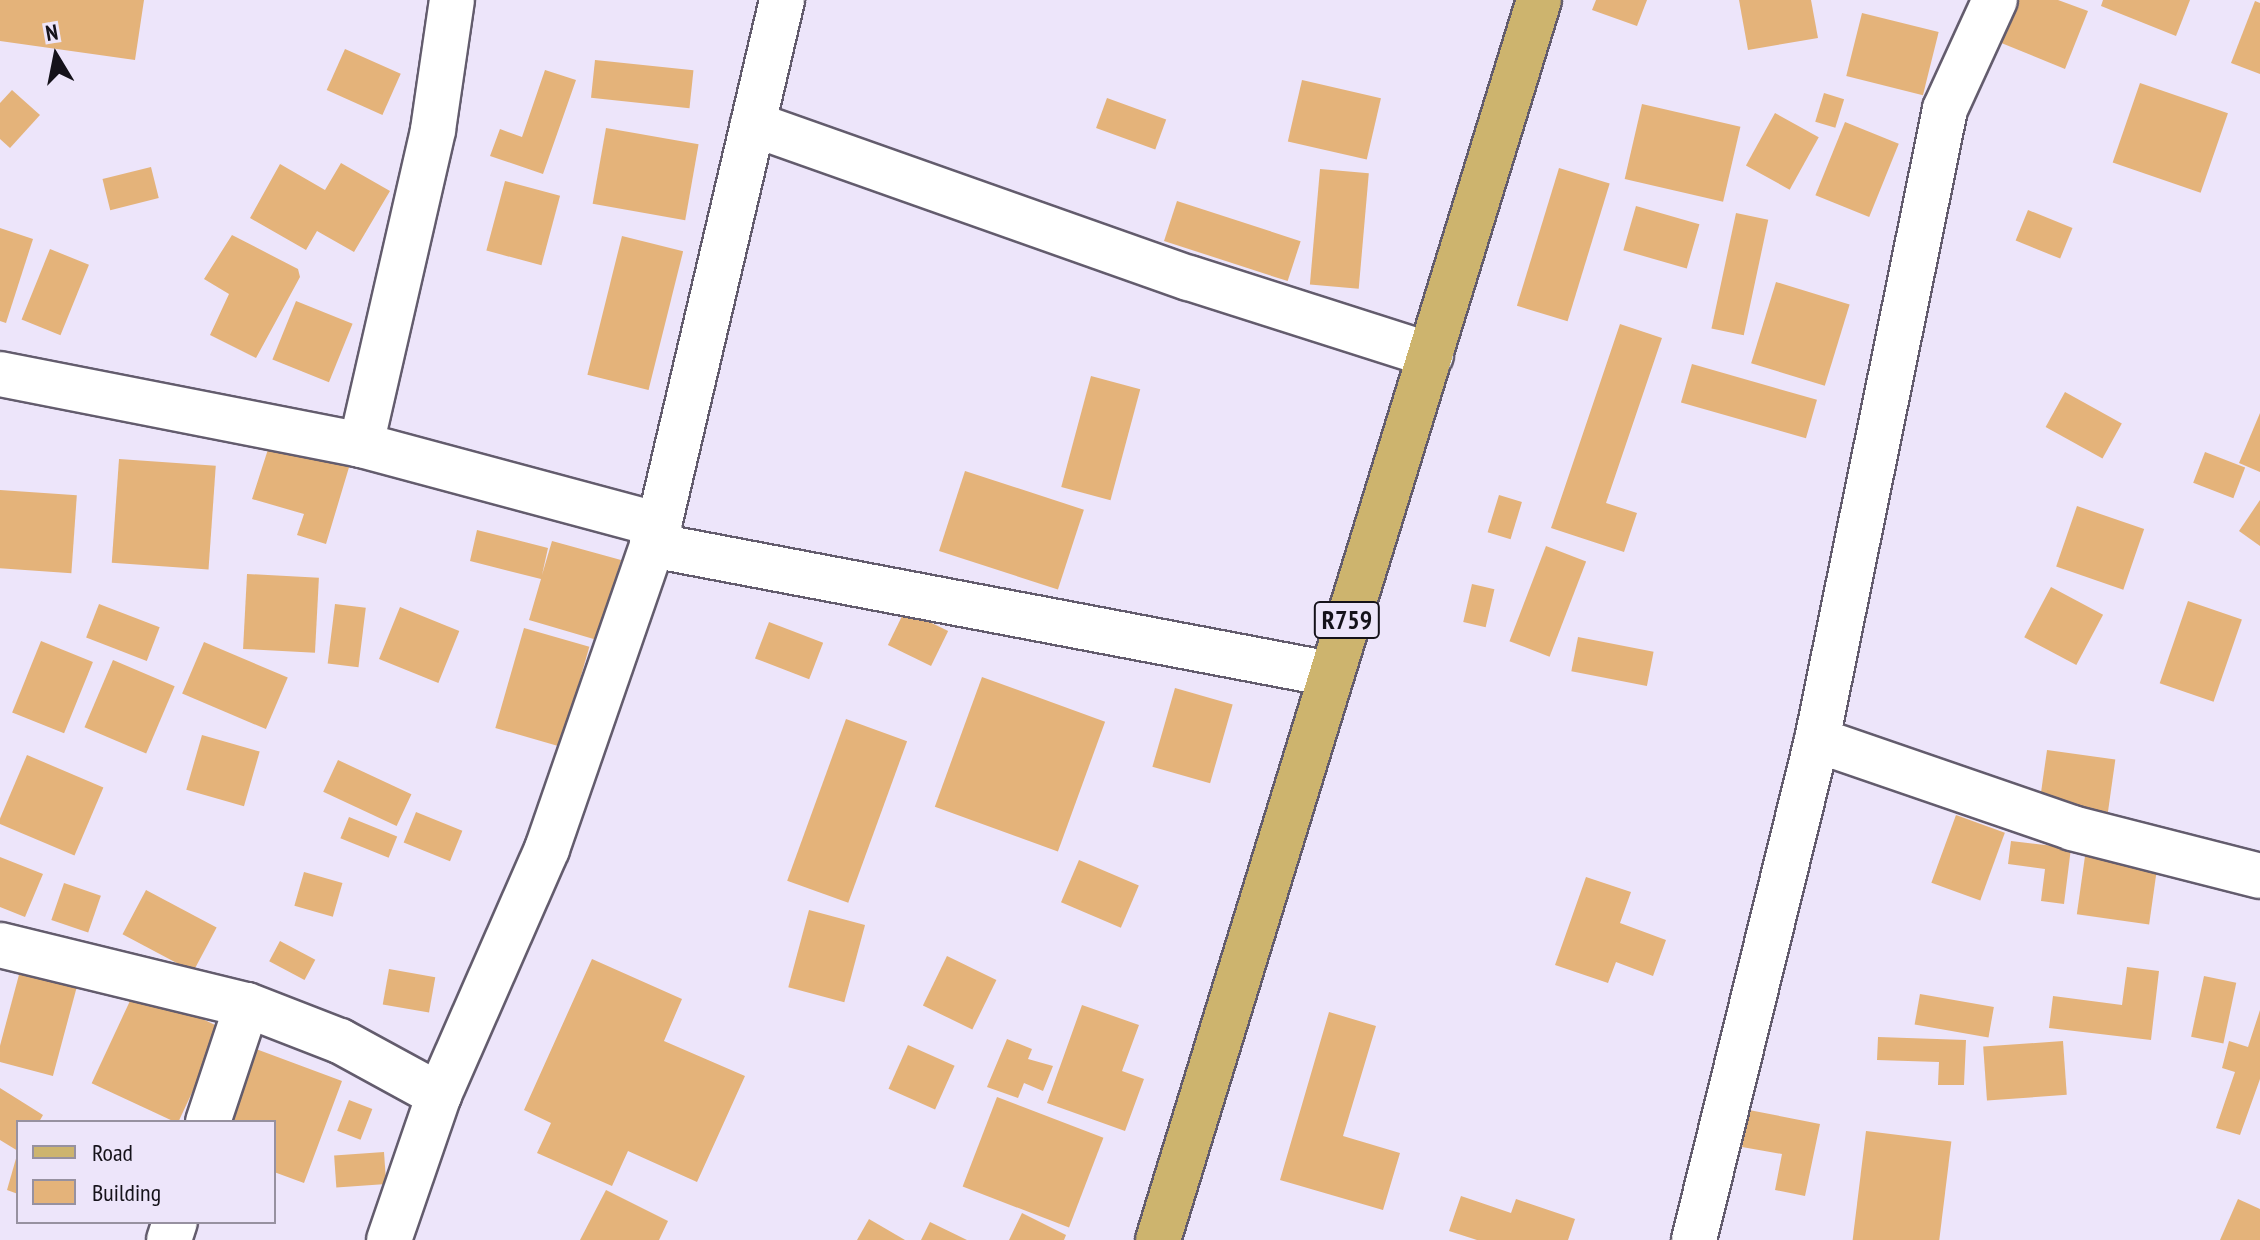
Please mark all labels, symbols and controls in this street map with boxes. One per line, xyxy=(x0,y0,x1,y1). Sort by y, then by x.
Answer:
north arrow xyxy=(16,16,96,96)
text: N xyxy=(44,18,60,47)
road number: R759 xyxy=(1313,598,1381,642)
legend xyxy=(16,1120,276,1224)
text: Road xyxy=(92,1137,133,1168)
text: Building xyxy=(92,1177,161,1208)

